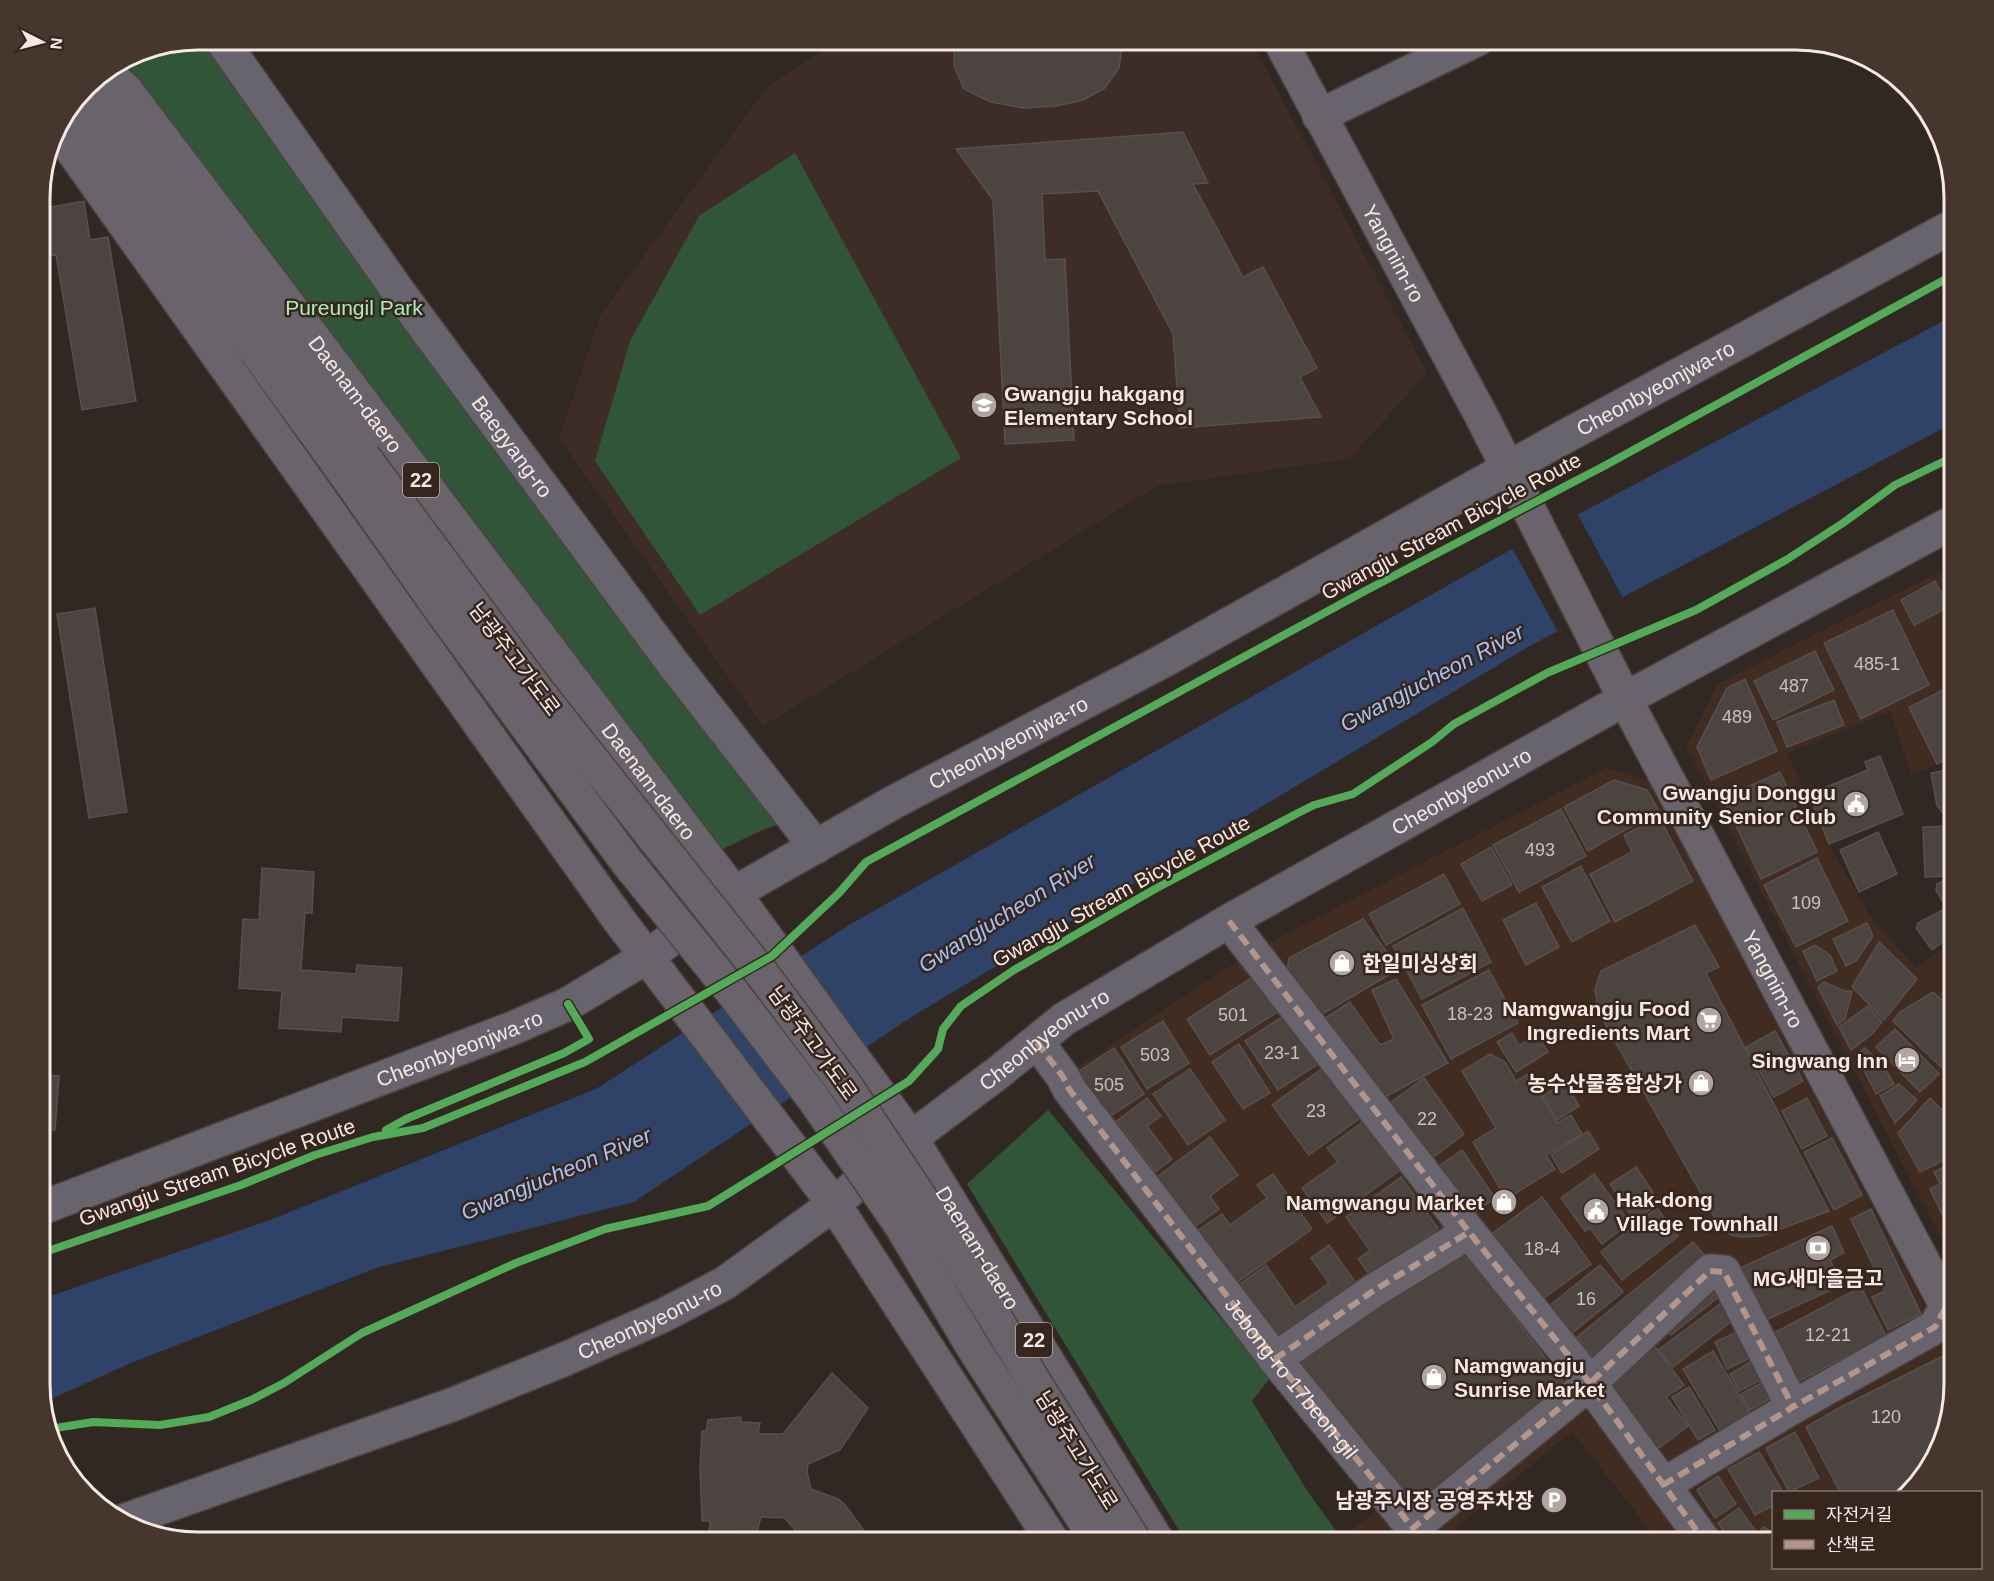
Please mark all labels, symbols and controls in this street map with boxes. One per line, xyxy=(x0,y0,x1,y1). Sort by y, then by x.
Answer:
north arrow xyxy=(12,12,72,72)
text: N xyxy=(47,37,65,50)
street label: Yangnim-ro xyxy=(1359,200,1429,306)
park label: Pureungil Park xyxy=(285,296,423,319)
street label: Daenam-daero xyxy=(304,331,407,457)
street label: Cheonbyeonjwa-ro xyxy=(1572,336,1738,440)
place label: Gwangju hakgang Elementary School xyxy=(1004,382,1193,429)
school or university icon: Gwangju hakgang Elementary School xyxy=(969,390,999,420)
street label: Baegyang-ro xyxy=(468,391,558,502)
street label: Gwangju Stream Bicycle Route xyxy=(1317,448,1585,604)
road number: 22 xyxy=(403,463,439,497)
street label: 남광주고가도로 xyxy=(465,598,565,720)
water label: Gwangjucheon River xyxy=(1336,618,1529,737)
house number: 485-1 xyxy=(1854,654,1900,674)
house number: 487 xyxy=(1779,676,1809,696)
street label: Cheonbyeonjwa-ro xyxy=(924,691,1091,793)
house number: 489 xyxy=(1722,707,1752,727)
street label: Daenam-daero xyxy=(598,718,701,844)
street label: Cheonbyeonu-ro xyxy=(1387,743,1535,839)
place label: Gwangju Donggu Community Senior Club xyxy=(1597,781,1836,828)
public building icon: Gwangju Donggu Community Senior Club xyxy=(1841,789,1871,819)
street label: Gwangju Stream Bicycle Route xyxy=(988,810,1254,972)
house number: 493 xyxy=(1525,840,1555,860)
water label: Gwangjucheon River xyxy=(914,847,1102,978)
house number: 109 xyxy=(1791,893,1821,913)
street label: Yangnim-ro xyxy=(1738,926,1808,1032)
shop icon: 한일미싱상회 xyxy=(1327,948,1357,978)
place label: 한일미싱상회 xyxy=(1362,952,1478,975)
street label: 남광주고가도로 xyxy=(764,982,862,1104)
street label: Cheonbyeonu-ro xyxy=(974,983,1113,1095)
place label: Namgwangju Food Ingredients Mart xyxy=(1502,997,1690,1044)
house number: 18-23 xyxy=(1447,1004,1493,1024)
street label: Cheonbyeonjwa-ro xyxy=(373,1005,546,1091)
house number: 501 xyxy=(1218,1005,1248,1025)
supermarket icon: Namgwangju Food Ingredients Mart xyxy=(1694,1005,1724,1035)
house number: 23-1 xyxy=(1264,1043,1300,1063)
house number: 503 xyxy=(1140,1045,1170,1065)
hotel icon: Singwang Inn xyxy=(1892,1045,1922,1075)
place label: Singwang Inn xyxy=(1752,1049,1888,1072)
shop icon: 농수산물종합상가 xyxy=(1686,1068,1716,1098)
place label: 농수산물종합상가 xyxy=(1527,1072,1682,1095)
house number: 505 xyxy=(1094,1075,1124,1095)
house number: 23 xyxy=(1306,1101,1326,1121)
house number: 22 xyxy=(1417,1109,1437,1129)
street label: Gwangju Stream Bicycle Route xyxy=(76,1114,358,1230)
water label: Gwangjucheon River xyxy=(457,1122,656,1225)
street label: Daenam-daero xyxy=(932,1182,1024,1313)
shop icon: Namgwangu Market xyxy=(1489,1187,1519,1217)
place label: Hak-dong Village Townhall xyxy=(1616,1188,1779,1235)
place label: Namgwangu Market xyxy=(1286,1191,1484,1214)
public building icon: Hak-dong Village Townhall xyxy=(1581,1196,1611,1226)
bank icon: MG새마을금고 xyxy=(1803,1233,1833,1263)
house number: 18-4 xyxy=(1524,1239,1560,1259)
place label: MG새마을금고 xyxy=(1753,1267,1883,1290)
street label: Cheonbyeonu-ro xyxy=(574,1276,725,1363)
house number: 16 xyxy=(1576,1289,1596,1309)
street label: Jebong-ro 17beon-gil xyxy=(1221,1293,1363,1463)
road number: 22 xyxy=(1016,1323,1052,1357)
house number: 12-21 xyxy=(1805,1325,1851,1345)
place label: Namgwangju Sunrise Market xyxy=(1454,1354,1605,1401)
shop icon: Namgwangju Sunrise Market xyxy=(1419,1362,1449,1392)
street label: 남광주고가도로 xyxy=(1031,1387,1123,1513)
house number: 120 xyxy=(1871,1407,1901,1427)
parking icon: 남광주시장 공영주차장 xyxy=(1539,1485,1569,1515)
place label: 남광주시장 공영주차장 xyxy=(1335,1489,1534,1512)
legend xyxy=(1772,1491,1982,1569)
text: 자전거길 xyxy=(1826,1505,1892,1525)
text: 산책로 xyxy=(1826,1535,1876,1555)

